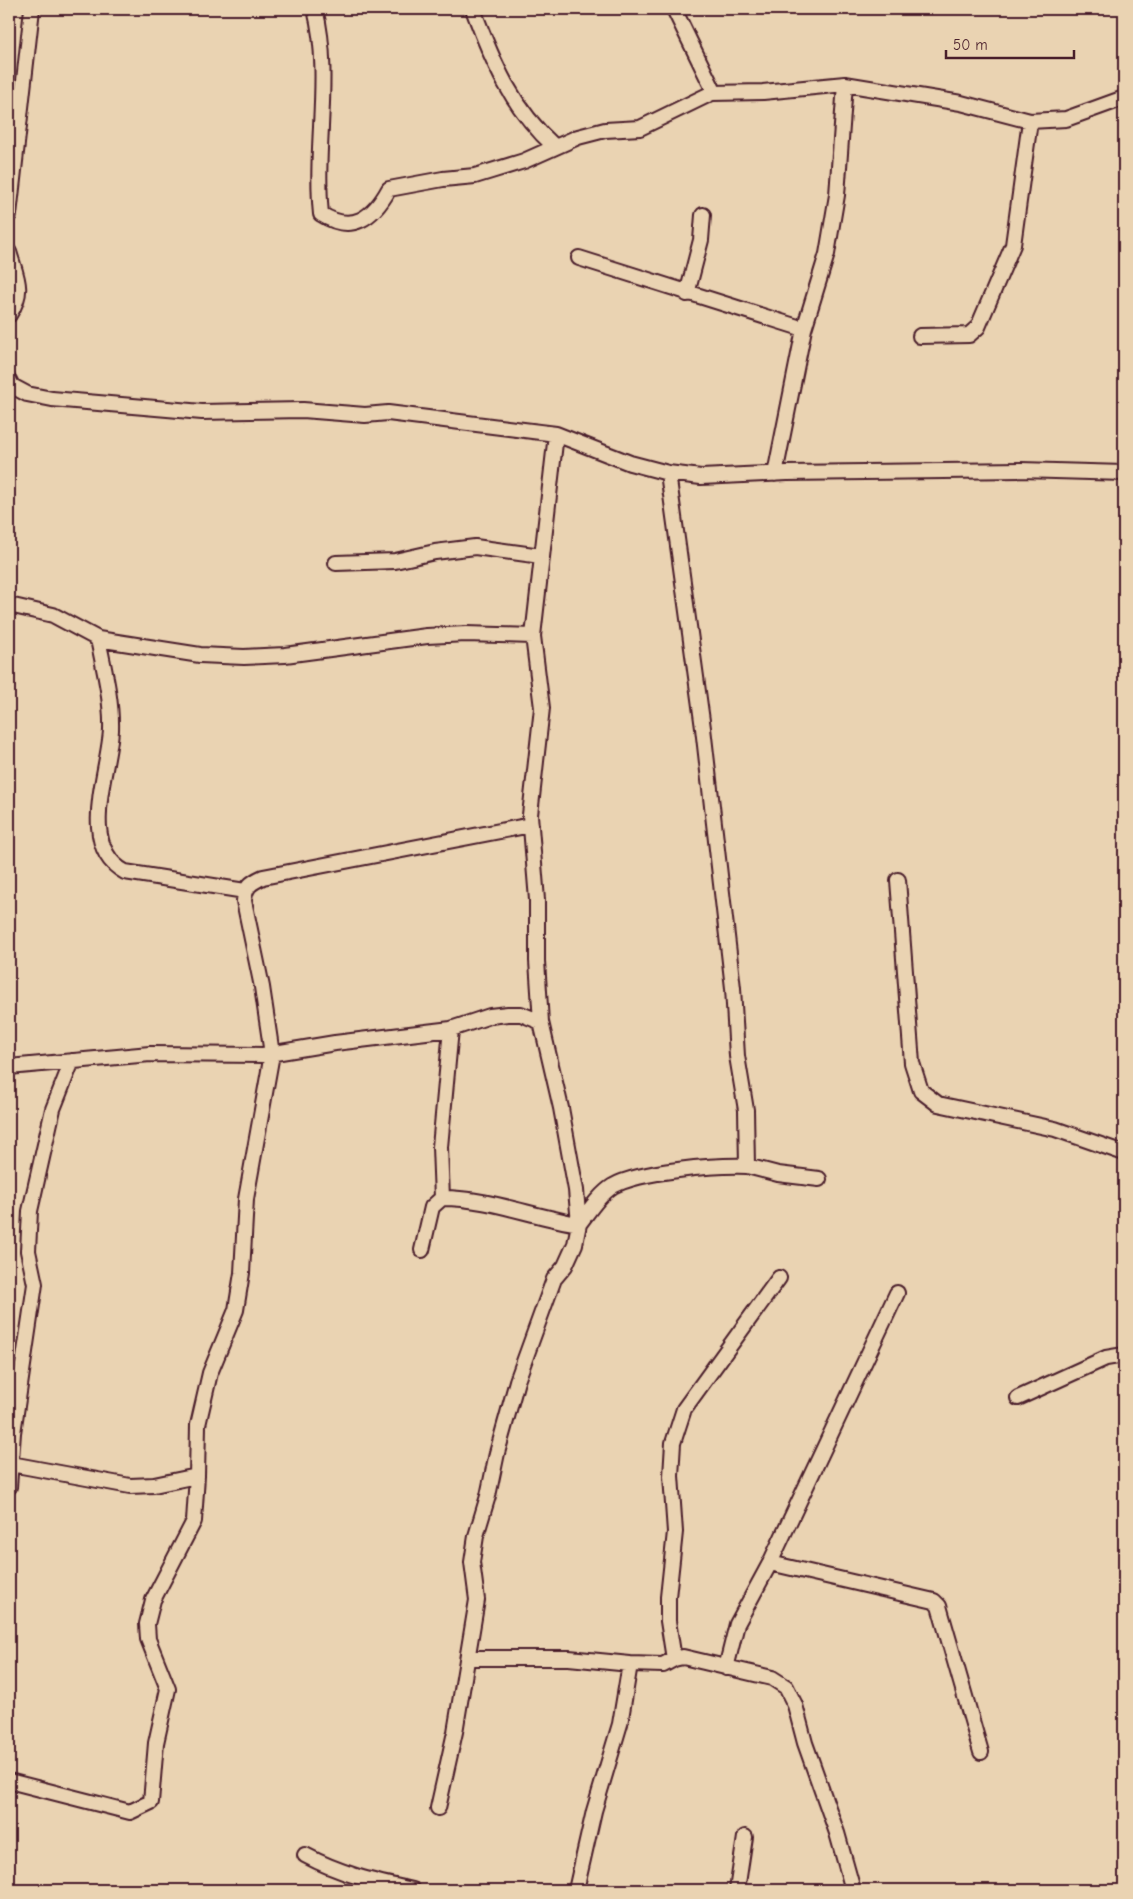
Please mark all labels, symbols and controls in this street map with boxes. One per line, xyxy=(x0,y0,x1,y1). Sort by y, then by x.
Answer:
scale bar xyxy=(946,28,1073,60)
text: 50 m xyxy=(953,36,988,54)

